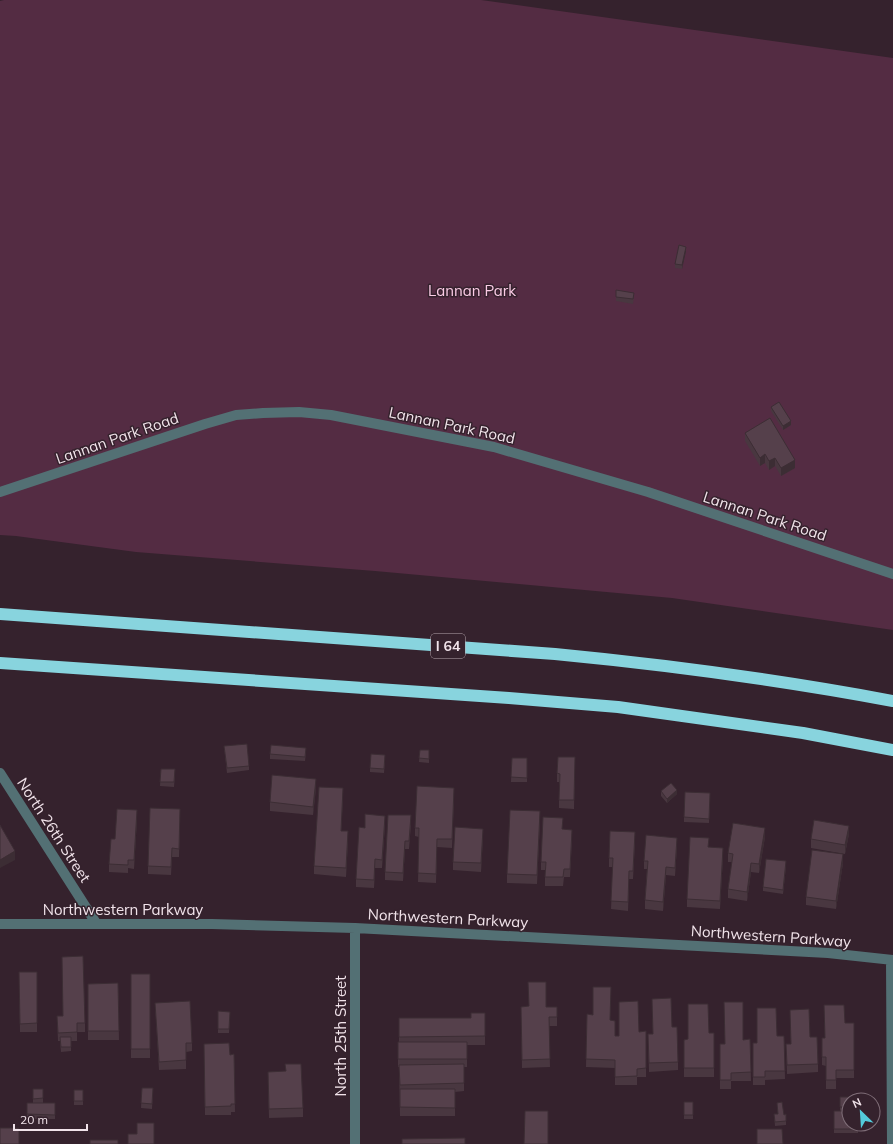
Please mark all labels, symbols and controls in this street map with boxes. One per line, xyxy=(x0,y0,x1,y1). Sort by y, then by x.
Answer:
park label: Lannan Park xyxy=(428,281,516,300)
street label: Lannan Park Road xyxy=(387,402,517,448)
street label: Lannan Park Road xyxy=(53,408,181,468)
street label: Lannan Park Road xyxy=(701,487,829,545)
road number: I 64 xyxy=(431,634,465,658)
street label: North 26th Street xyxy=(13,774,95,886)
street label: Northwestern Parkway xyxy=(43,900,203,919)
street label: Northwestern Parkway xyxy=(367,904,529,932)
street label: Northwestern Parkway xyxy=(690,921,852,951)
street label: North 25th Street xyxy=(331,975,350,1097)
north arrow xyxy=(841,1092,881,1132)
text: N xyxy=(850,1095,863,1111)
scale bar xyxy=(14,1106,87,1132)
text: 20 m xyxy=(20,1112,48,1127)

